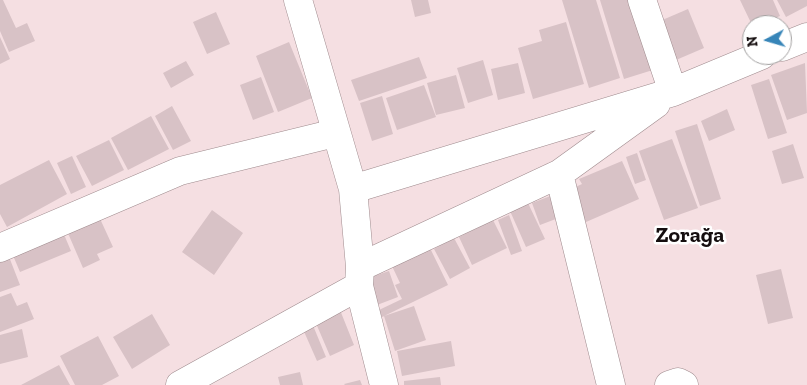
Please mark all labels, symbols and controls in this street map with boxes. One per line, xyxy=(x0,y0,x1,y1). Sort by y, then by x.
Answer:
north arrow xyxy=(742,15,792,65)
text: N xyxy=(744,35,762,48)
district label: Zorağa xyxy=(656,223,724,249)

